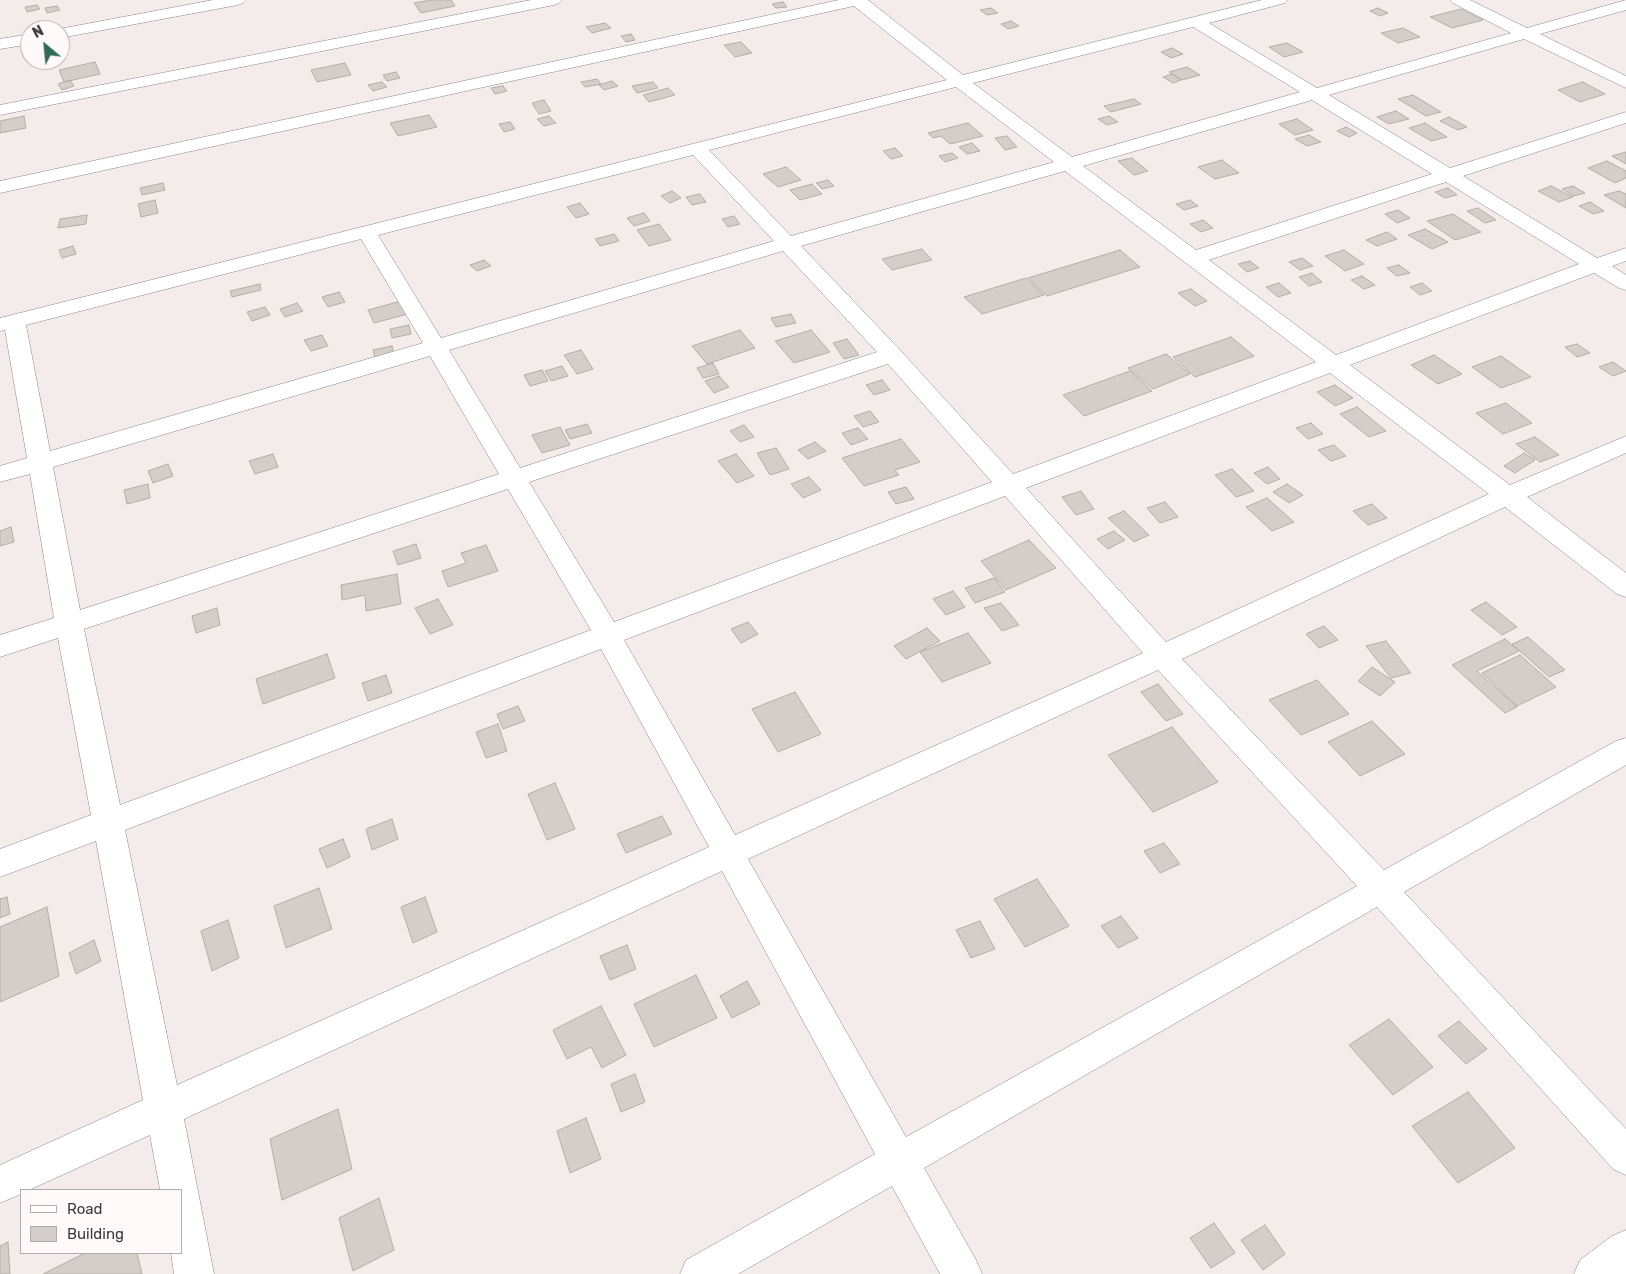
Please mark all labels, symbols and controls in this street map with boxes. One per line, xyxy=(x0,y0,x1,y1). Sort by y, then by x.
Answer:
north arrow xyxy=(20,20,70,70)
text: N xyxy=(30,22,47,42)
legend xyxy=(20,1189,182,1254)
text: Road xyxy=(67,1200,103,1218)
text: Building xyxy=(67,1225,124,1243)

